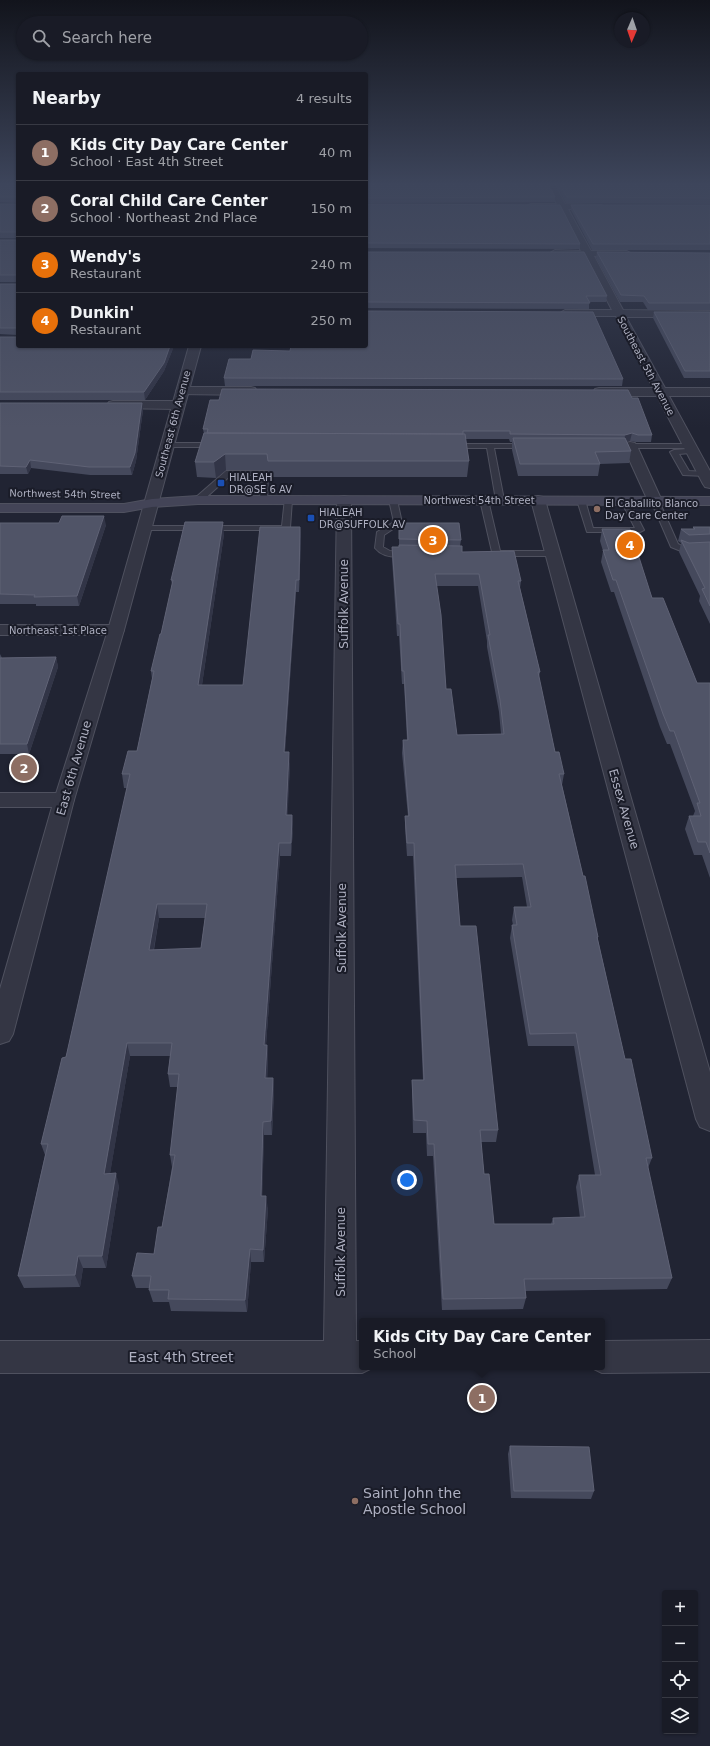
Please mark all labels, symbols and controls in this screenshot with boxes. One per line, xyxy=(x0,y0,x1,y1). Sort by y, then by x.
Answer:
north arrow xyxy=(614,12,650,48)
search box xyxy=(16,16,368,60)
icon: search xyxy=(30,27,52,49)
text: Search here xyxy=(62,29,152,47)
text: Nearby xyxy=(32,88,101,108)
text: 4 results xyxy=(296,91,352,106)
text: Kids City Day Care Center xyxy=(70,136,288,154)
text: 1 xyxy=(40,145,50,160)
text: 40 m xyxy=(319,145,352,160)
text: School · East 4th Street xyxy=(70,154,223,169)
text: Coral Child Care Center xyxy=(70,192,268,210)
text: 2 xyxy=(40,201,50,216)
text: 150 m xyxy=(310,201,352,216)
text: School · Northeast 2nd Place xyxy=(70,210,257,225)
text: Wendy's xyxy=(70,248,141,266)
text: 3 xyxy=(40,257,50,272)
text: 240 m xyxy=(310,257,352,272)
text: Restaurant xyxy=(70,266,141,281)
text: Dunkin' xyxy=(70,304,134,322)
text: 4 xyxy=(40,313,50,328)
text: 250 m xyxy=(310,313,352,328)
street label: Southeast 5th Avenue xyxy=(615,315,677,417)
text: Restaurant xyxy=(70,322,141,337)
street label: Southeast 6th Avenue xyxy=(153,369,193,479)
place label: HIALEAH DR@SE 6 AV xyxy=(229,472,292,495)
marker: HIALEAH DR@SE 6 AV xyxy=(216,478,226,488)
street label: Northwest 54th Street xyxy=(9,488,121,500)
street label: Northwest 54th Street xyxy=(423,495,535,506)
place label: El Caballito Blanco Day Care Center xyxy=(605,498,698,521)
marker: El Caballito Blanco Day Care Center xyxy=(592,504,602,514)
place label: HIALEAH DR@SUFFOLK AV xyxy=(319,507,405,530)
marker: HIALEAH DR@SUFFOLK AV xyxy=(306,513,316,523)
pin: 3 xyxy=(420,525,446,555)
pin: 4 xyxy=(617,530,643,560)
street label: Suffolk Avenue xyxy=(337,559,351,649)
street label: Northeast 1st Place xyxy=(9,625,107,636)
street label: East 6th Avenue xyxy=(54,719,94,817)
pin: 2 xyxy=(11,753,37,783)
street label: Essex Avenue xyxy=(606,767,642,851)
street label: Suffolk Avenue xyxy=(335,883,349,973)
your location xyxy=(397,1170,417,1190)
street label: Suffolk Avenue xyxy=(334,1207,348,1297)
popup xyxy=(359,1318,605,1370)
text: Kids City Day Care Center xyxy=(373,1328,591,1346)
text: School xyxy=(373,1346,416,1361)
street label: East 4th Street xyxy=(129,1349,234,1365)
pin: 1 xyxy=(469,1383,495,1413)
place label: Saint John the Apostle School xyxy=(363,1485,466,1517)
marker: Saint John the Apostle School xyxy=(350,1496,360,1506)
map controls xyxy=(662,1590,698,1734)
button: + xyxy=(662,1590,698,1626)
button: − xyxy=(662,1626,698,1662)
button: locate xyxy=(662,1662,698,1698)
button: layers xyxy=(662,1698,698,1734)

